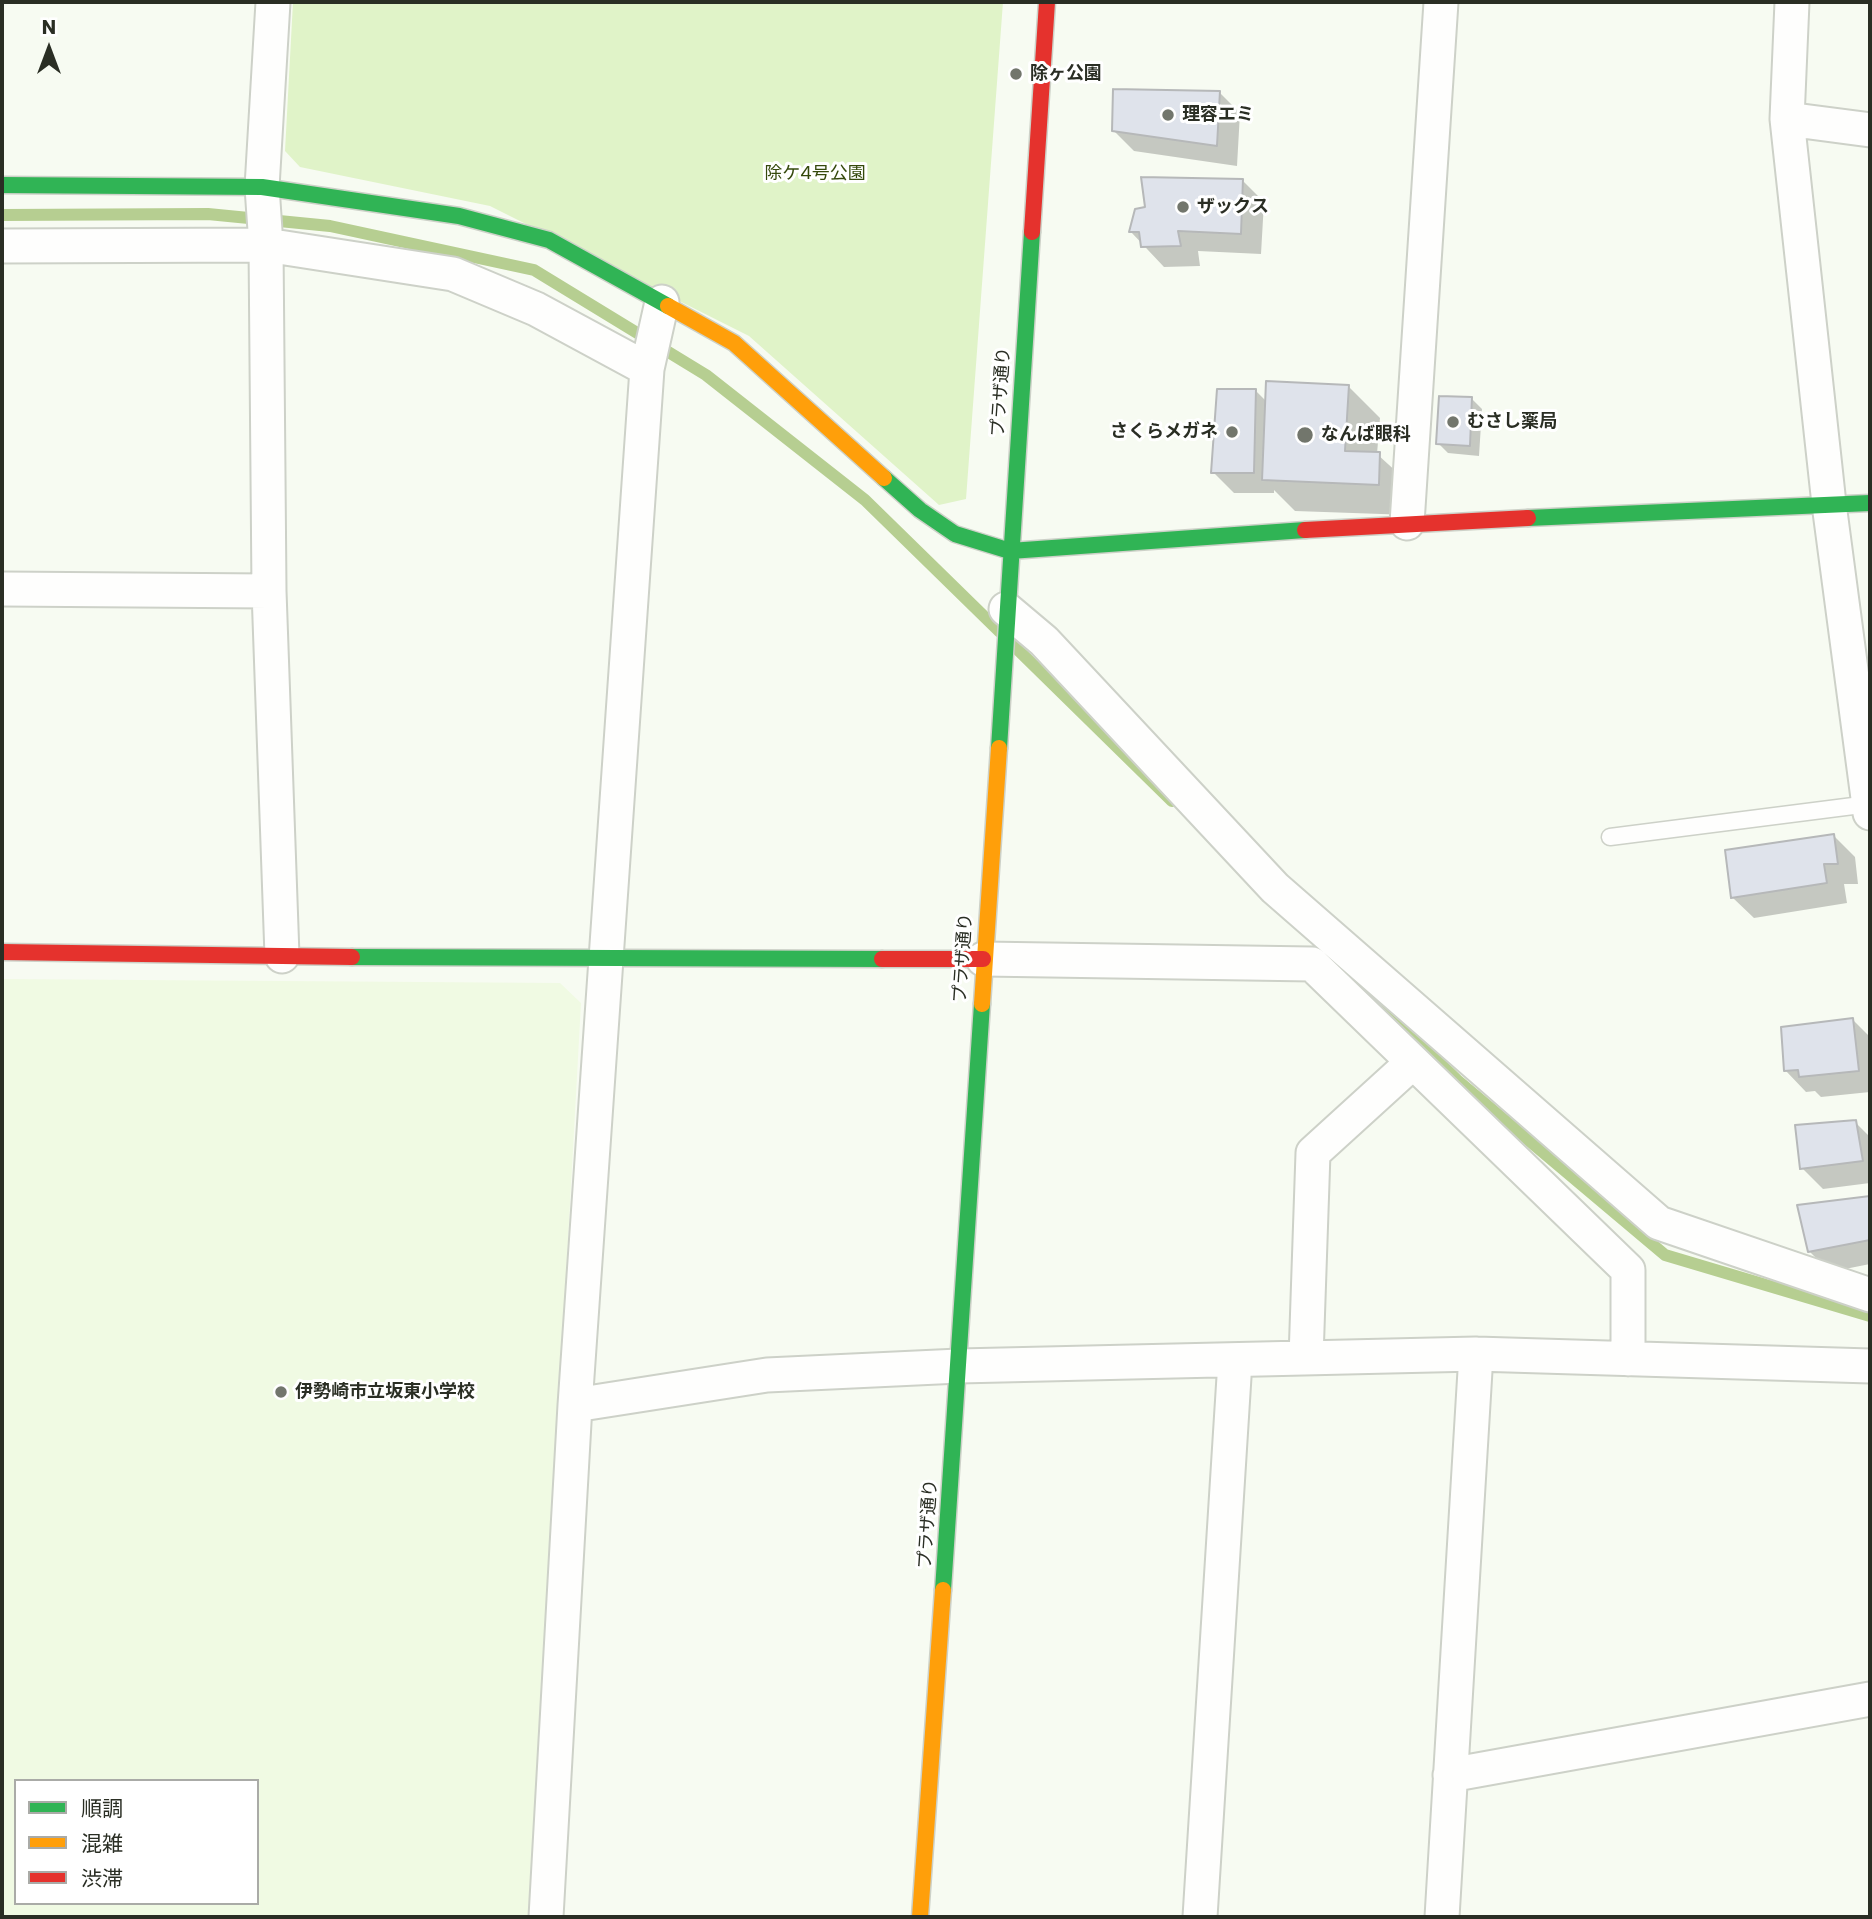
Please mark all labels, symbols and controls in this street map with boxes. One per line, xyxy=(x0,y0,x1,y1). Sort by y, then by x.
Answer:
north arrow xyxy=(14,14,84,84)
text: N xyxy=(42,14,56,41)
place label: 除ヶ公園 xyxy=(1030,63,1102,85)
marker: 除ヶ公園 xyxy=(1008,66,1024,82)
place label: 理容エミ xyxy=(1182,104,1254,126)
marker: 理容エミ xyxy=(1160,107,1176,123)
park label: 除ケ4号公園 xyxy=(764,163,866,185)
place label: ザックス xyxy=(1197,196,1269,218)
marker: ザックス xyxy=(1175,199,1191,215)
street label: プラザ通り xyxy=(988,346,1016,438)
place label: むさし薬局 xyxy=(1467,411,1557,433)
marker: むさし薬局 xyxy=(1445,414,1461,430)
place label: さくらメガネ xyxy=(1110,421,1218,443)
marker: さくらメガネ xyxy=(1224,424,1240,440)
place label: なんば眼科 xyxy=(1321,424,1411,446)
marker: なんば眼科 xyxy=(1295,425,1315,445)
street label: プラザ通り xyxy=(950,912,978,1004)
place label: 伊勢崎市立坂東小学校 xyxy=(295,1381,475,1403)
marker: 伊勢崎市立坂東小学校 xyxy=(273,1384,289,1400)
street label: プラザ通り xyxy=(915,1478,943,1570)
legend xyxy=(14,1779,259,1905)
text: 順調 xyxy=(81,1794,123,1823)
text: 混雑 xyxy=(81,1829,123,1858)
text: 渋滞 xyxy=(81,1864,123,1893)

